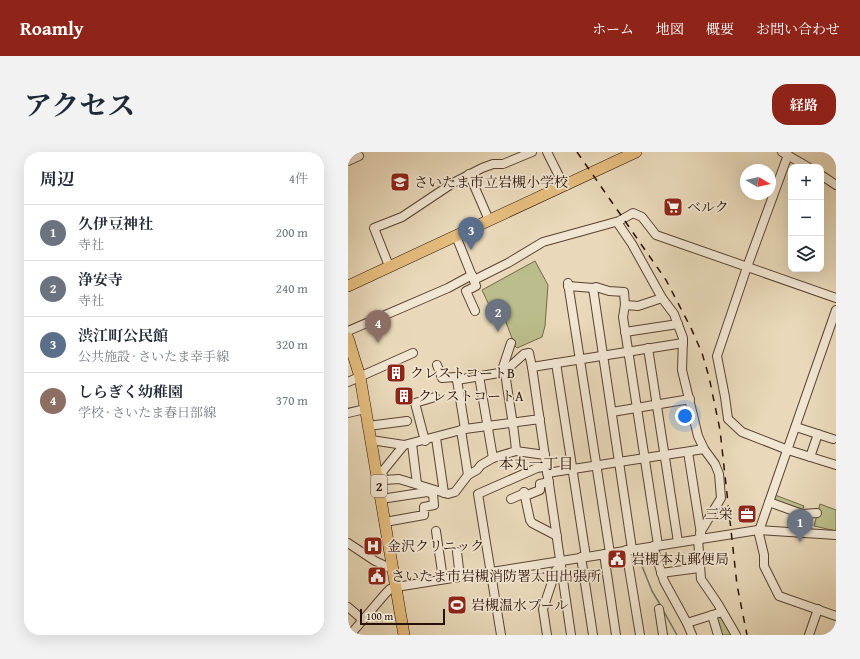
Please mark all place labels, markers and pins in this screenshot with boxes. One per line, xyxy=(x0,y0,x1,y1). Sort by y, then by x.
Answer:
school or university icon: さいたま市立岩槻小学校 xyxy=(389,171,411,193)
place label: さいたま市立岩槻小学校 xyxy=(414,172,568,192)
supermarket icon: ベルク xyxy=(662,196,684,218)
place label: ベルク xyxy=(687,197,729,217)
pin: 3 xyxy=(458,217,484,250)
pin: 2 xyxy=(485,299,511,332)
pin: 4 xyxy=(365,310,391,343)
building icon: クレストコートB xyxy=(385,362,407,384)
place label: クレストコートB xyxy=(410,363,515,383)
building icon: クレストコートA xyxy=(393,385,415,407)
place label: クレストコートA xyxy=(418,386,524,406)
office icon: 三栄 xyxy=(736,503,758,525)
place label: 三栄 xyxy=(705,504,733,524)
pin: 1 xyxy=(787,509,813,542)
hospital icon: 金沢クリニック xyxy=(362,535,384,557)
place label: 金沢クリニック xyxy=(387,536,484,556)
public building icon: 岩槻本丸郵便局 xyxy=(606,548,628,570)
place label: 岩槻本丸郵便局 xyxy=(631,549,729,569)
public building icon: さいたま市岩槻消防署太田出張所 xyxy=(366,565,388,587)
place label: さいたま市岩槻消防署太田出張所 xyxy=(391,566,601,586)
sports icon: 岩槻温水プール xyxy=(446,594,468,616)
place label: 岩槻温水プール xyxy=(471,595,568,615)

